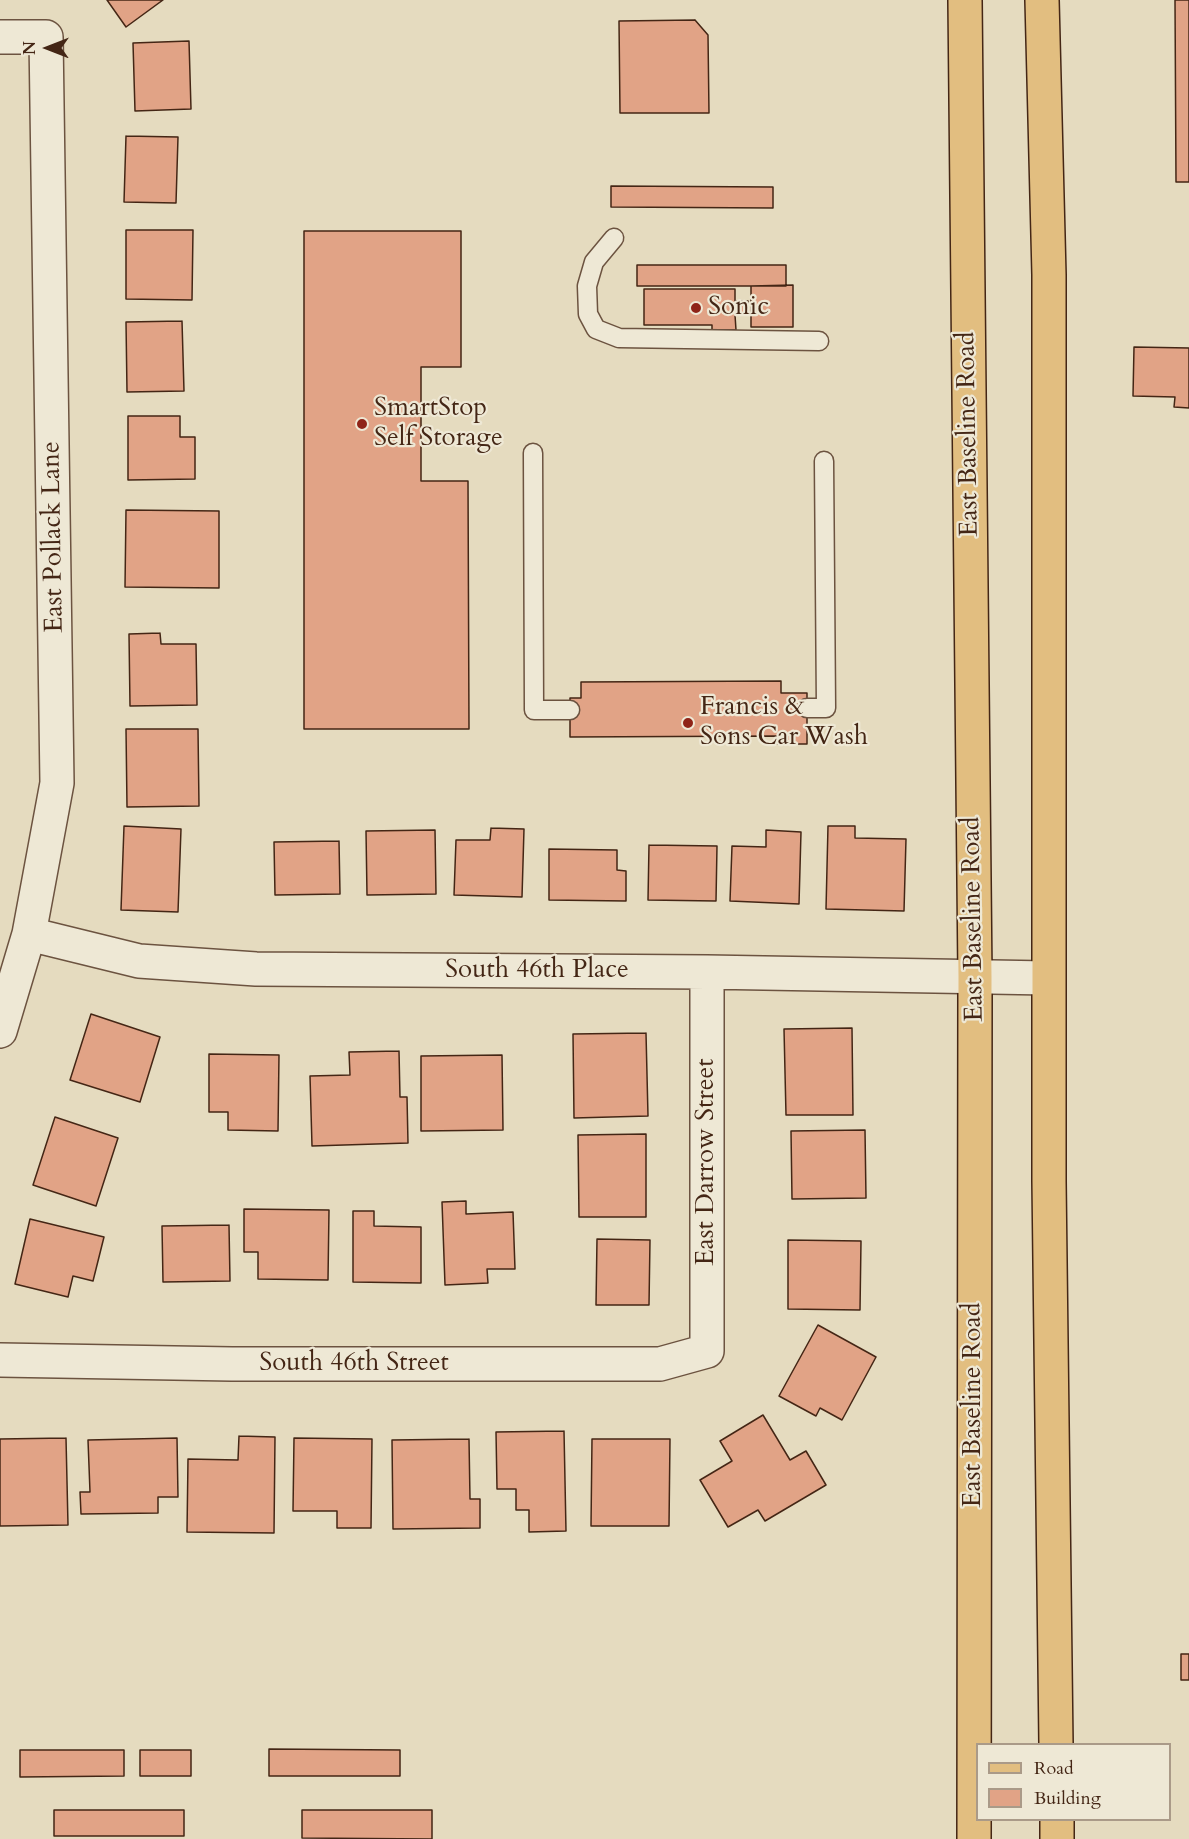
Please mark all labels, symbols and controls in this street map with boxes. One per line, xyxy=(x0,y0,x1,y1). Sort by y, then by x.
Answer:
north arrow xyxy=(18,18,78,78)
text: N xyxy=(19,41,41,55)
place label: Sonic xyxy=(708,292,769,324)
marker: Sonic xyxy=(689,301,703,315)
street label: East Baseline Road xyxy=(952,331,986,537)
place label: SmartStop Self Storage xyxy=(374,393,503,454)
marker: SmartStop Self Storage xyxy=(355,417,369,431)
street label: East Pollack Lane xyxy=(37,441,71,633)
place label: Francis & Sons Car Wash xyxy=(700,692,868,754)
marker: Francis & Sons Car Wash xyxy=(681,716,695,730)
street label: East Baseline Road xyxy=(957,816,991,1022)
street label: South 46th Place xyxy=(445,955,629,987)
street label: East Darrow Street xyxy=(691,1059,723,1265)
street label: East Baseline Road xyxy=(958,1302,990,1508)
street label: South 46th Street xyxy=(259,1348,449,1380)
legend xyxy=(976,1743,1171,1821)
text: Road xyxy=(1034,1756,1074,1781)
text: Building xyxy=(1034,1786,1101,1811)

